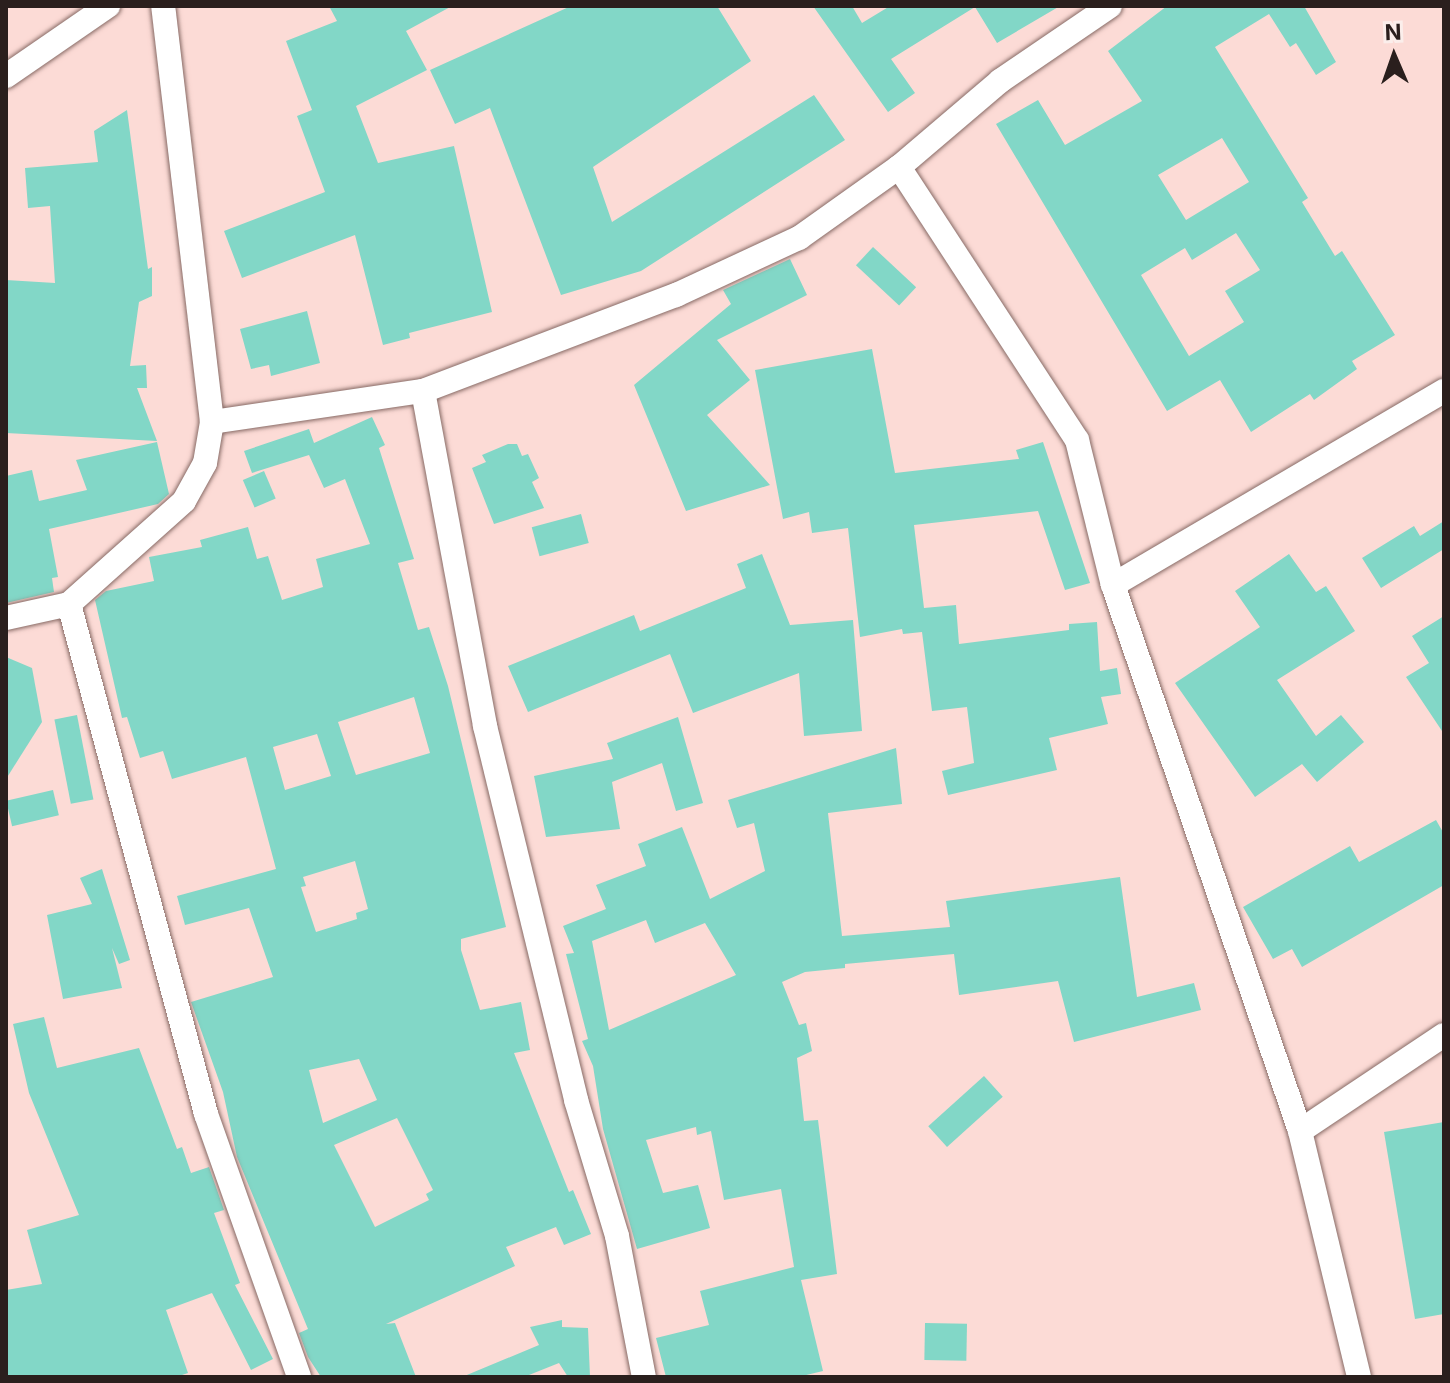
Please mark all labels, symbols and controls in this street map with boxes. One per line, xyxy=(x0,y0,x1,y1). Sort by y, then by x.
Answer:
north arrow xyxy=(1354,16,1434,96)
text: N xyxy=(1384,19,1402,45)

